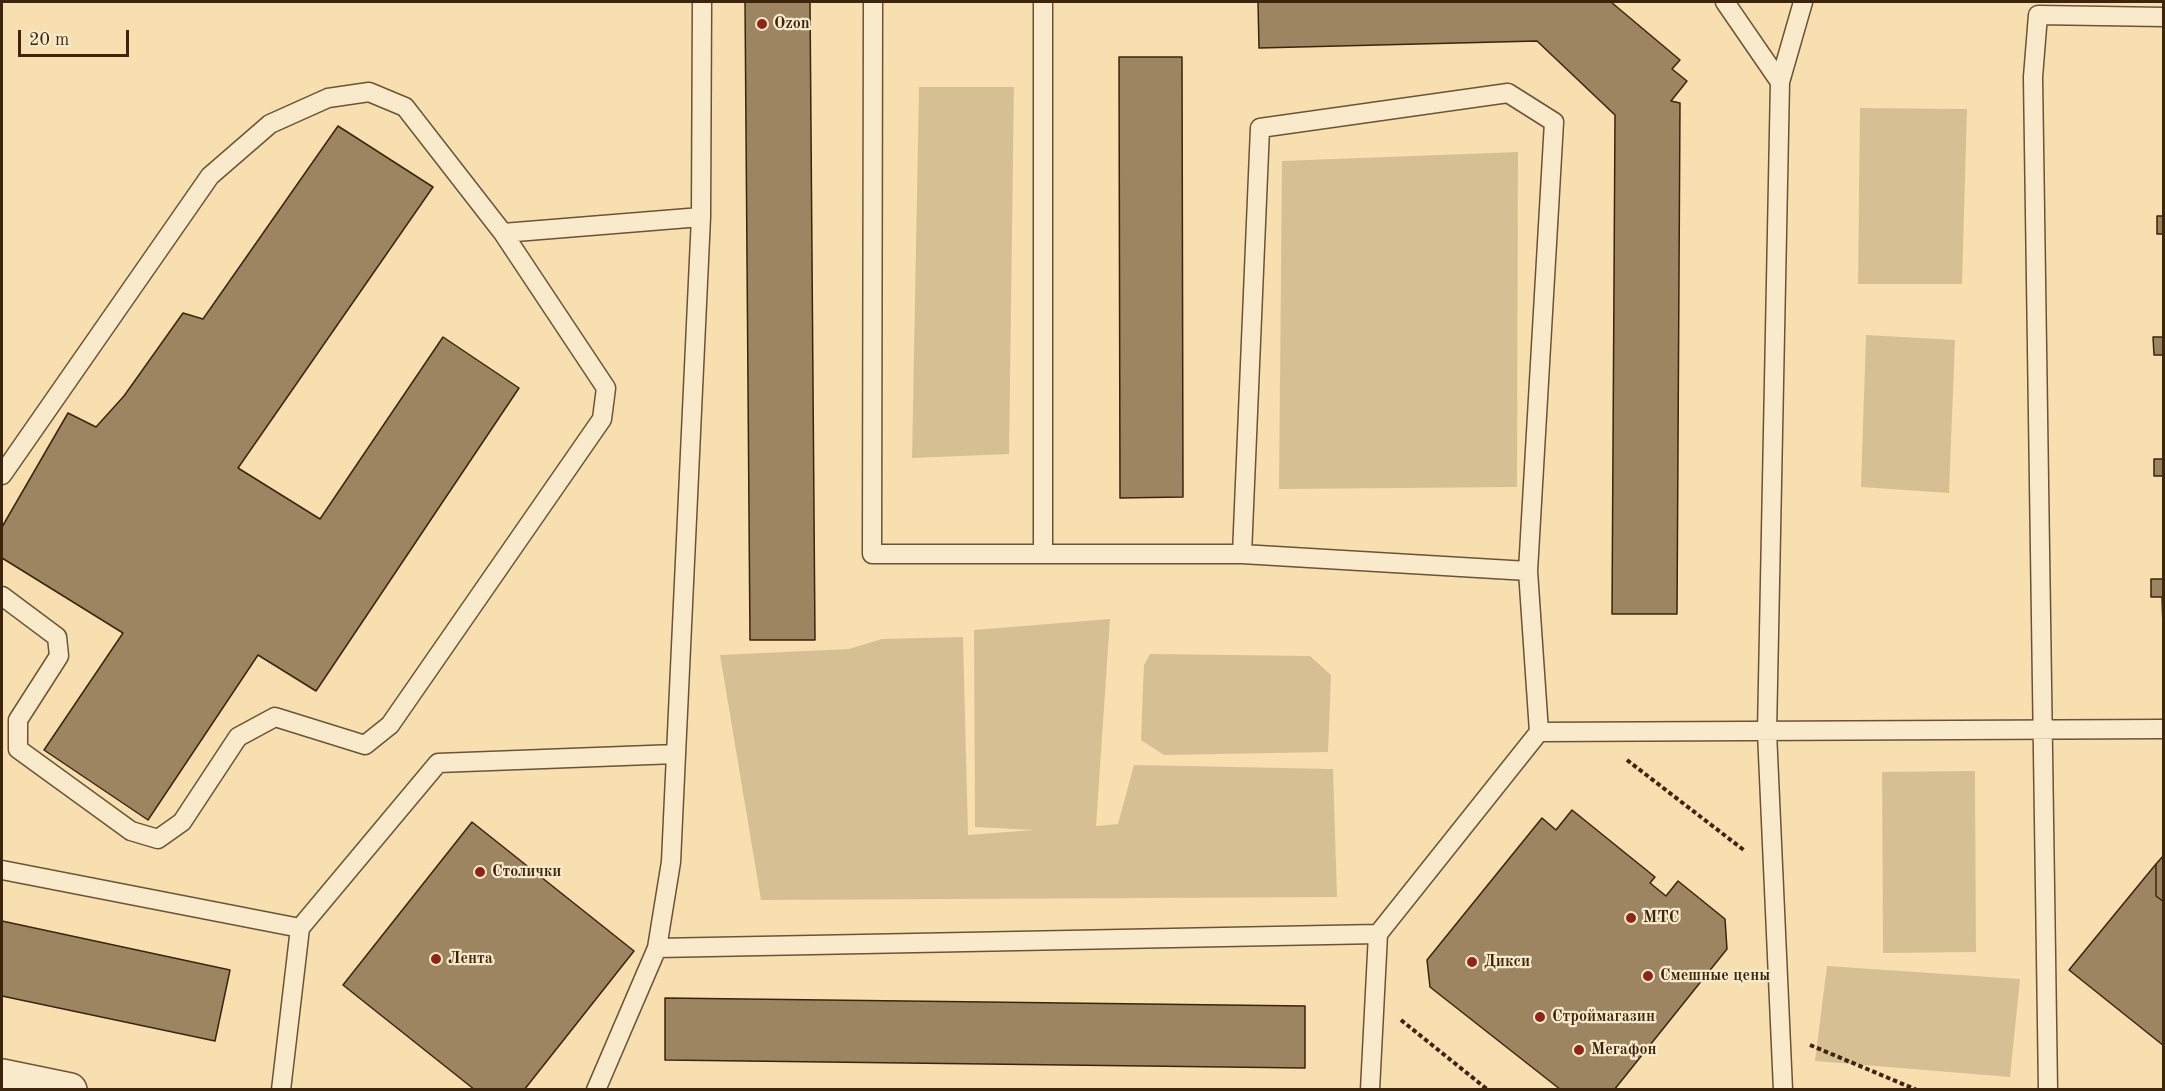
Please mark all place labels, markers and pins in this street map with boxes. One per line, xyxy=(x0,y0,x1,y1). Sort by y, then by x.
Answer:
place label: Ozon xyxy=(774,14,810,34)
marker: Ozon xyxy=(755,17,769,31)
place label: Столички xyxy=(492,862,561,882)
marker: Столички xyxy=(473,865,487,879)
place label: МТС xyxy=(1643,908,1679,928)
marker: МТС xyxy=(1624,911,1638,925)
place label: Лента xyxy=(448,949,493,969)
marker: Лента xyxy=(429,952,443,966)
place label: Дикси xyxy=(1484,952,1530,972)
marker: Дикси xyxy=(1465,955,1479,969)
place label: Смешные цены xyxy=(1660,966,1770,986)
marker: Смешные цены xyxy=(1641,969,1655,983)
place label: Строймагазин xyxy=(1552,1007,1655,1027)
marker: Строймагазин xyxy=(1533,1010,1547,1024)
place label: Мегафон xyxy=(1591,1040,1657,1060)
marker: Мегафон xyxy=(1572,1043,1586,1057)

